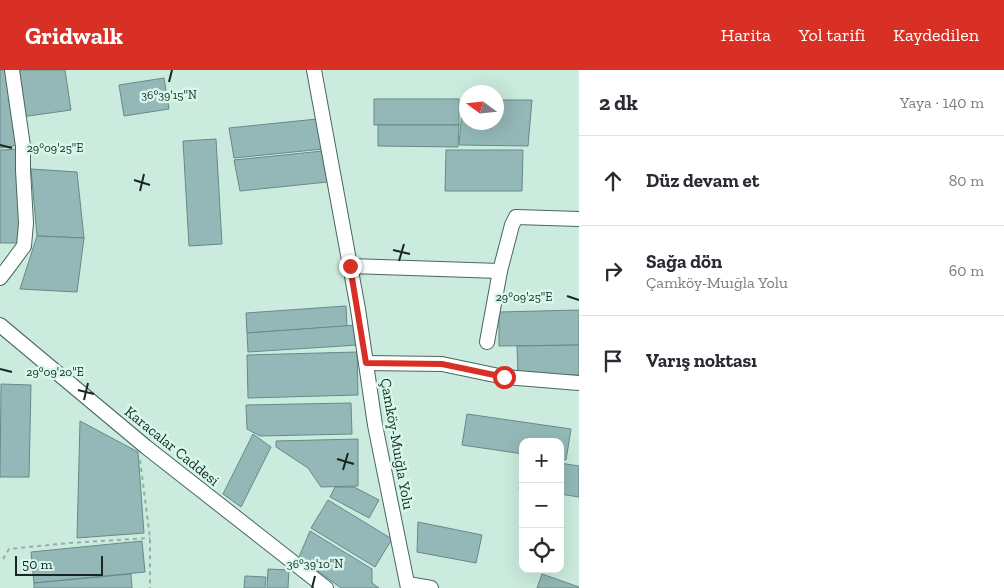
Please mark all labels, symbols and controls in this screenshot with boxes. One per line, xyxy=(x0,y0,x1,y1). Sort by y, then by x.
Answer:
text: Gridwalk xyxy=(25,21,123,50)
text: Harita xyxy=(721,24,771,46)
text: Yol tarifi xyxy=(799,24,865,46)
text: Kaydedilen xyxy=(893,24,979,46)
north arrow xyxy=(459,85,504,130)
text: 36°39'15"N xyxy=(141,88,197,102)
text: 2 dk xyxy=(599,90,638,115)
text: Yaya · 140 m xyxy=(900,93,984,112)
text: 29°09'25"E xyxy=(27,141,83,155)
icon: ahead xyxy=(599,167,627,195)
text: Düz devam et xyxy=(646,169,759,192)
text: 80 m xyxy=(949,171,984,190)
text: Sağa dön xyxy=(646,250,722,273)
route end xyxy=(339,255,362,278)
icon: right xyxy=(599,257,627,285)
text: 60 m xyxy=(949,261,984,280)
text: Çamköy-Muığla Yolu xyxy=(646,273,788,292)
text: 29°09'25"E xyxy=(496,290,552,304)
icon: arrive xyxy=(599,347,627,375)
text: Varış noktası xyxy=(646,349,757,372)
text: 29°09'20"E xyxy=(26,365,84,379)
route start xyxy=(493,366,516,389)
street label: Çamköy-Muığla Yolu xyxy=(377,377,418,512)
street label: Karacalar Caddesi xyxy=(121,402,223,490)
map controls xyxy=(519,438,564,573)
button: + xyxy=(519,438,564,483)
button: − xyxy=(519,483,564,528)
button: locate xyxy=(519,528,564,573)
scale bar xyxy=(15,553,102,576)
text: 50 m xyxy=(22,556,53,573)
text: 36°39'10"N xyxy=(287,557,343,571)

